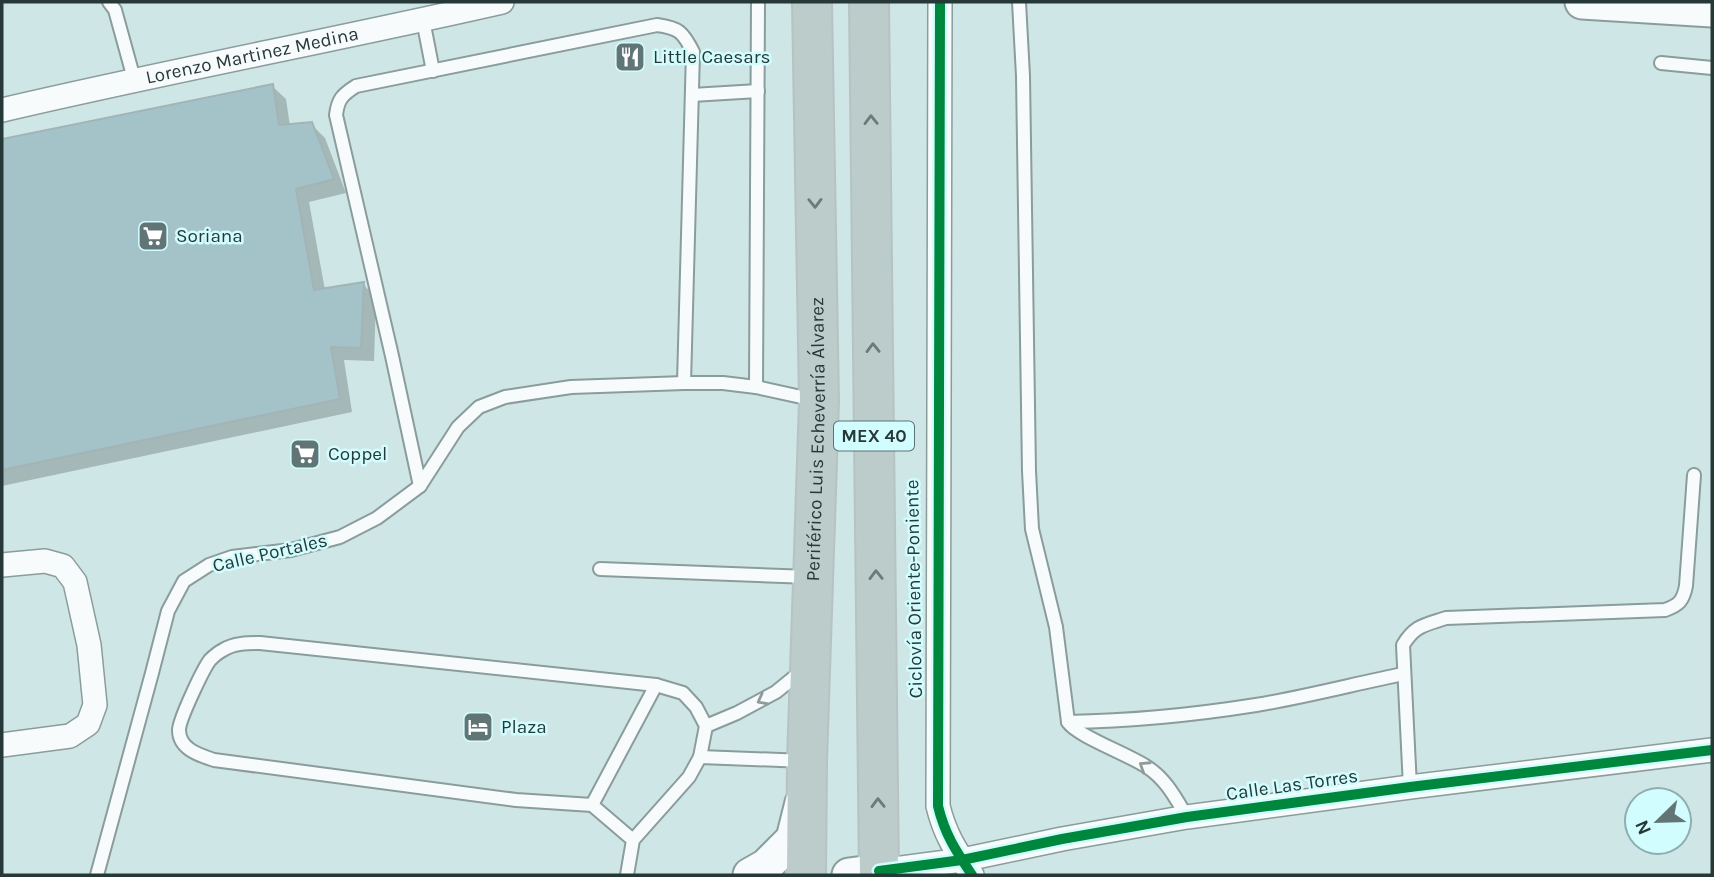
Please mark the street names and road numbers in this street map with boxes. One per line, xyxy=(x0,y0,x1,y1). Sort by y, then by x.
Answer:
street label: Lorenzo Martinez Medina xyxy=(144,23,361,89)
street label: Periférico Luis Echeverría Álvarez xyxy=(802,297,830,582)
road number: MEX 40 xyxy=(834,422,914,450)
street label: Ciclovía Oriente-Poniente xyxy=(901,479,927,699)
street label: Calle Portales xyxy=(210,529,330,577)
street label: Calle Las Torres xyxy=(1225,765,1359,805)

